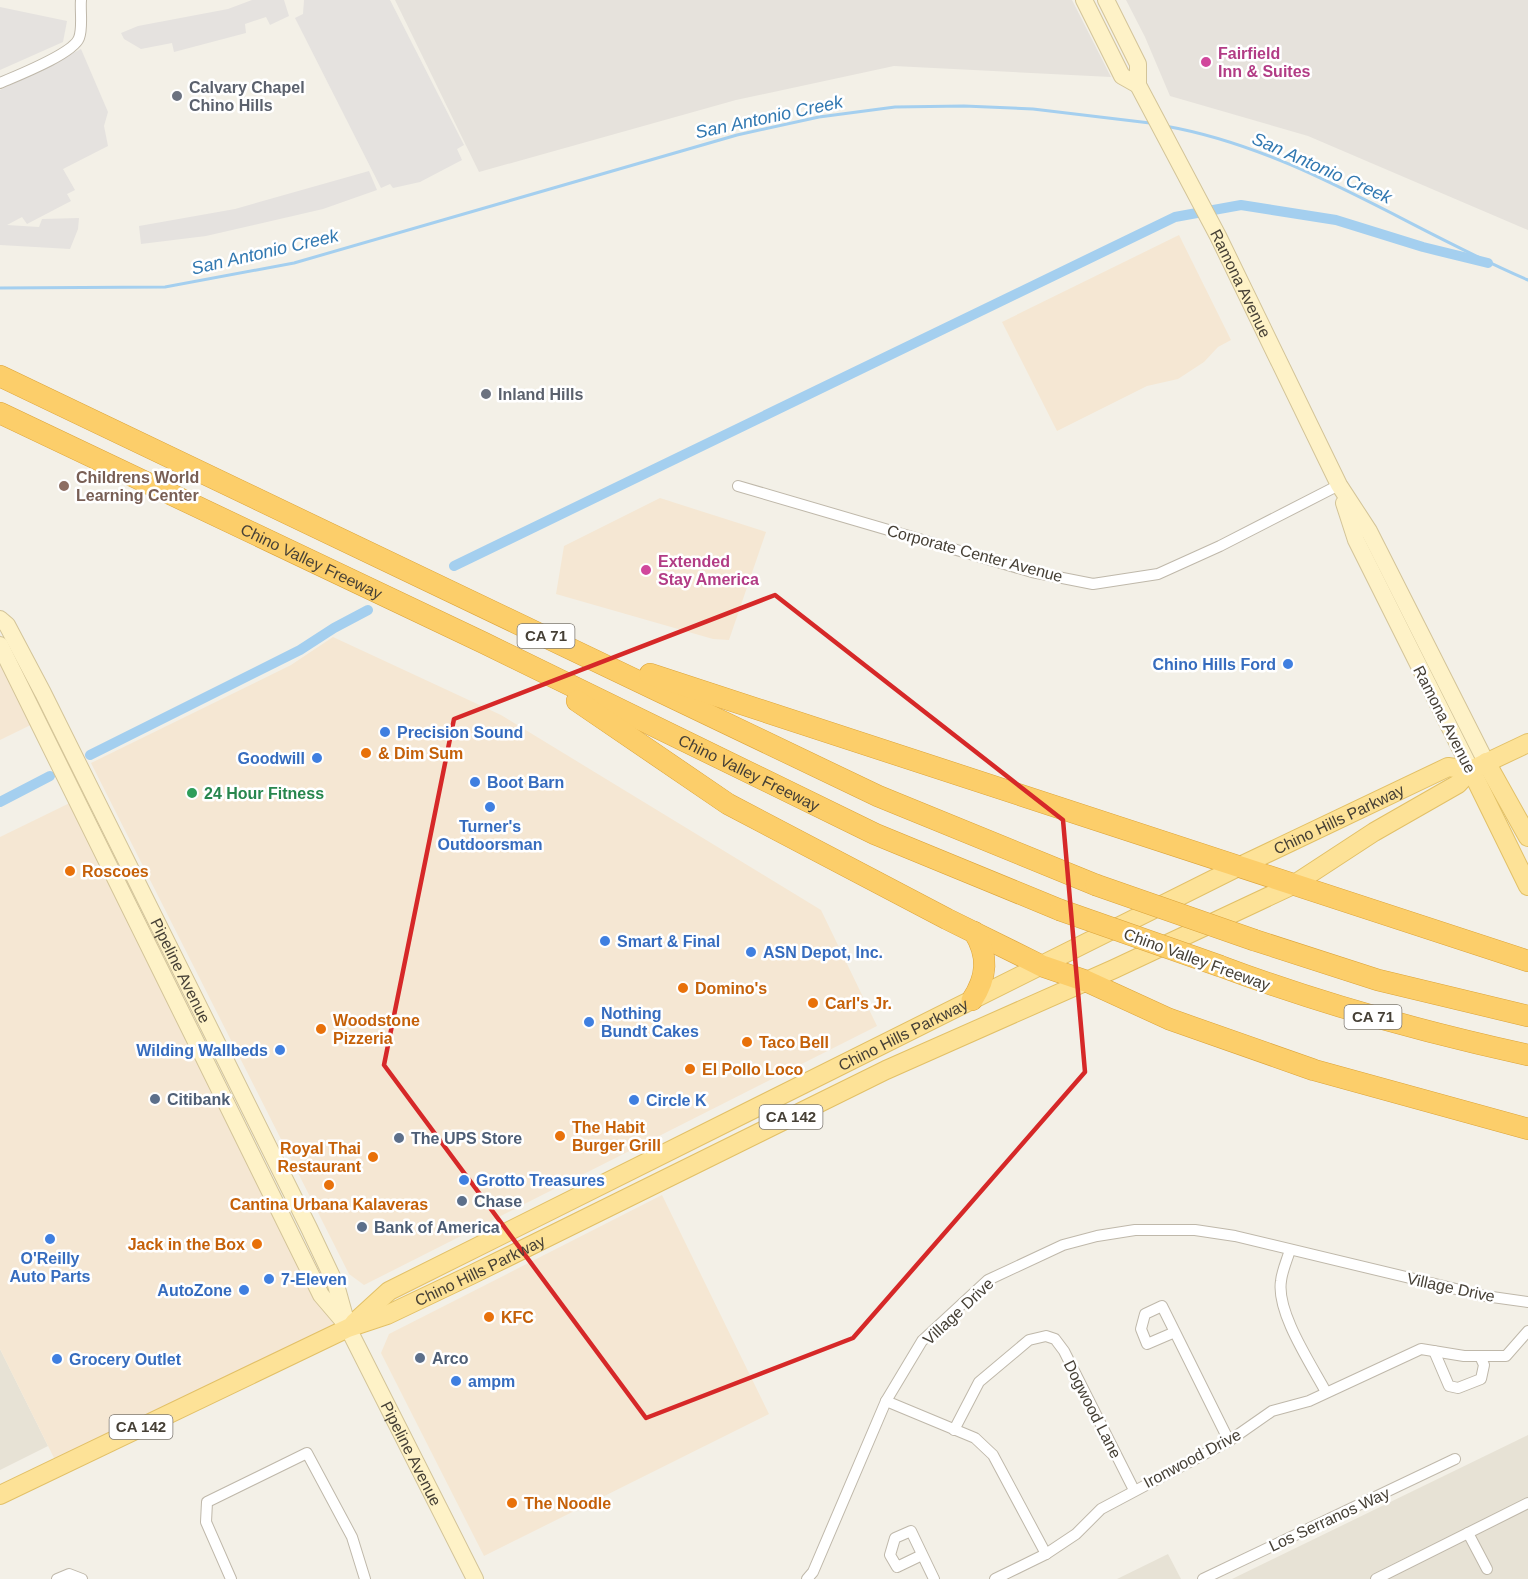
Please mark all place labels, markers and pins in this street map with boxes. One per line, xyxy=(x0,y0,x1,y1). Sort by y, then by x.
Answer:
place label: Fairfield Inn & Suites xyxy=(1218,45,1311,80)
marker: Fairfield Inn & Suites xyxy=(1199,55,1213,69)
place label: Calvary Chapel Chino Hills xyxy=(189,79,305,114)
marker: Calvary Chapel Chino Hills xyxy=(170,89,184,103)
place label: Inland Hills xyxy=(498,386,583,403)
marker: Inland Hills xyxy=(479,387,493,401)
place label: Childrens World Learning Center xyxy=(76,469,199,504)
marker: Childrens World Learning Center xyxy=(57,479,71,493)
place label: Extended Stay America xyxy=(658,553,759,588)
marker: Extended Stay America xyxy=(639,563,653,577)
place label: Chino Hills Ford xyxy=(1152,656,1276,673)
marker: Chino Hills Ford xyxy=(1281,657,1295,671)
place label: Precision Sound xyxy=(397,724,523,741)
marker: Precision Sound xyxy=(378,725,392,739)
place label: & Dim Sum xyxy=(378,745,463,762)
marker: & Dim Sum xyxy=(359,746,373,760)
place label: Goodwill xyxy=(237,750,305,767)
marker: Goodwill xyxy=(310,751,324,765)
place label: Boot Barn xyxy=(487,774,564,791)
marker: Boot Barn xyxy=(468,775,482,789)
place label: 24 Hour Fitness xyxy=(204,785,324,802)
marker: 24 Hour Fitness xyxy=(185,786,199,800)
marker: Turner's Outdoorsman xyxy=(483,800,497,814)
place label: Turner's Outdoorsman xyxy=(438,818,542,853)
place label: Roscoes xyxy=(82,863,149,880)
marker: Roscoes xyxy=(63,864,77,878)
place label: Smart & Final xyxy=(617,933,720,950)
marker: Smart & Final xyxy=(598,934,612,948)
place label: ASN Depot, Inc. xyxy=(763,944,883,961)
marker: ASN Depot, Inc. xyxy=(744,945,758,959)
place label: Domino's xyxy=(695,980,767,997)
marker: Domino's xyxy=(676,981,690,995)
place label: Carl's Jr. xyxy=(825,995,892,1012)
marker: Carl's Jr. xyxy=(806,996,820,1010)
place label: Nothing Bundt Cakes xyxy=(601,1005,699,1040)
place label: Woodstone Pizzeria xyxy=(333,1012,420,1047)
marker: Nothing Bundt Cakes xyxy=(582,1015,596,1029)
marker: Woodstone Pizzeria xyxy=(314,1022,328,1036)
place label: Taco Bell xyxy=(759,1034,829,1051)
marker: Taco Bell xyxy=(740,1035,754,1049)
place label: Wilding Wallbeds xyxy=(136,1042,268,1059)
marker: Wilding Wallbeds xyxy=(273,1043,287,1057)
place label: El Pollo Loco xyxy=(702,1061,804,1078)
marker: El Pollo Loco xyxy=(683,1062,697,1076)
place label: Citibank xyxy=(167,1091,230,1108)
marker: Citibank xyxy=(148,1092,162,1106)
place label: Circle K xyxy=(646,1092,707,1109)
marker: Circle K xyxy=(627,1093,641,1107)
place label: The Habit Burger Grill xyxy=(572,1119,661,1154)
marker: The Habit Burger Grill xyxy=(553,1129,567,1143)
place label: The UPS Store xyxy=(411,1130,522,1147)
marker: The UPS Store xyxy=(392,1131,406,1145)
place label: Royal Thai Restaurant xyxy=(277,1140,362,1175)
marker: Royal Thai Restaurant xyxy=(366,1150,380,1164)
place label: Grotto Treasures xyxy=(476,1172,605,1189)
marker: Grotto Treasures xyxy=(457,1173,471,1187)
marker: Cantina Urbana Kalaveras xyxy=(322,1178,336,1192)
place label: Chase xyxy=(474,1193,522,1210)
marker: Chase xyxy=(455,1194,469,1208)
place label: Cantina Urbana Kalaveras xyxy=(230,1196,428,1213)
place label: Bank of America xyxy=(374,1219,500,1236)
marker: Bank of America xyxy=(355,1220,369,1234)
marker: O'Reilly Auto Parts xyxy=(43,1232,57,1246)
place label: Jack in the Box xyxy=(128,1236,245,1253)
marker: Jack in the Box xyxy=(250,1237,264,1251)
place label: O'Reilly Auto Parts xyxy=(10,1250,91,1285)
place label: 7-Eleven xyxy=(281,1271,347,1288)
marker: 7-Eleven xyxy=(262,1272,276,1286)
place label: AutoZone xyxy=(157,1282,232,1299)
marker: AutoZone xyxy=(237,1283,251,1297)
place label: KFC xyxy=(501,1309,534,1326)
marker: KFC xyxy=(482,1310,496,1324)
place label: Arco xyxy=(432,1350,469,1367)
place label: Grocery Outlet xyxy=(69,1351,182,1368)
marker: Arco xyxy=(413,1351,427,1365)
marker: Grocery Outlet xyxy=(50,1352,64,1366)
place label: ampm xyxy=(468,1373,515,1390)
marker: ampm xyxy=(449,1374,463,1388)
place label: The Noodle xyxy=(524,1495,611,1512)
marker: The Noodle xyxy=(505,1496,519,1510)

